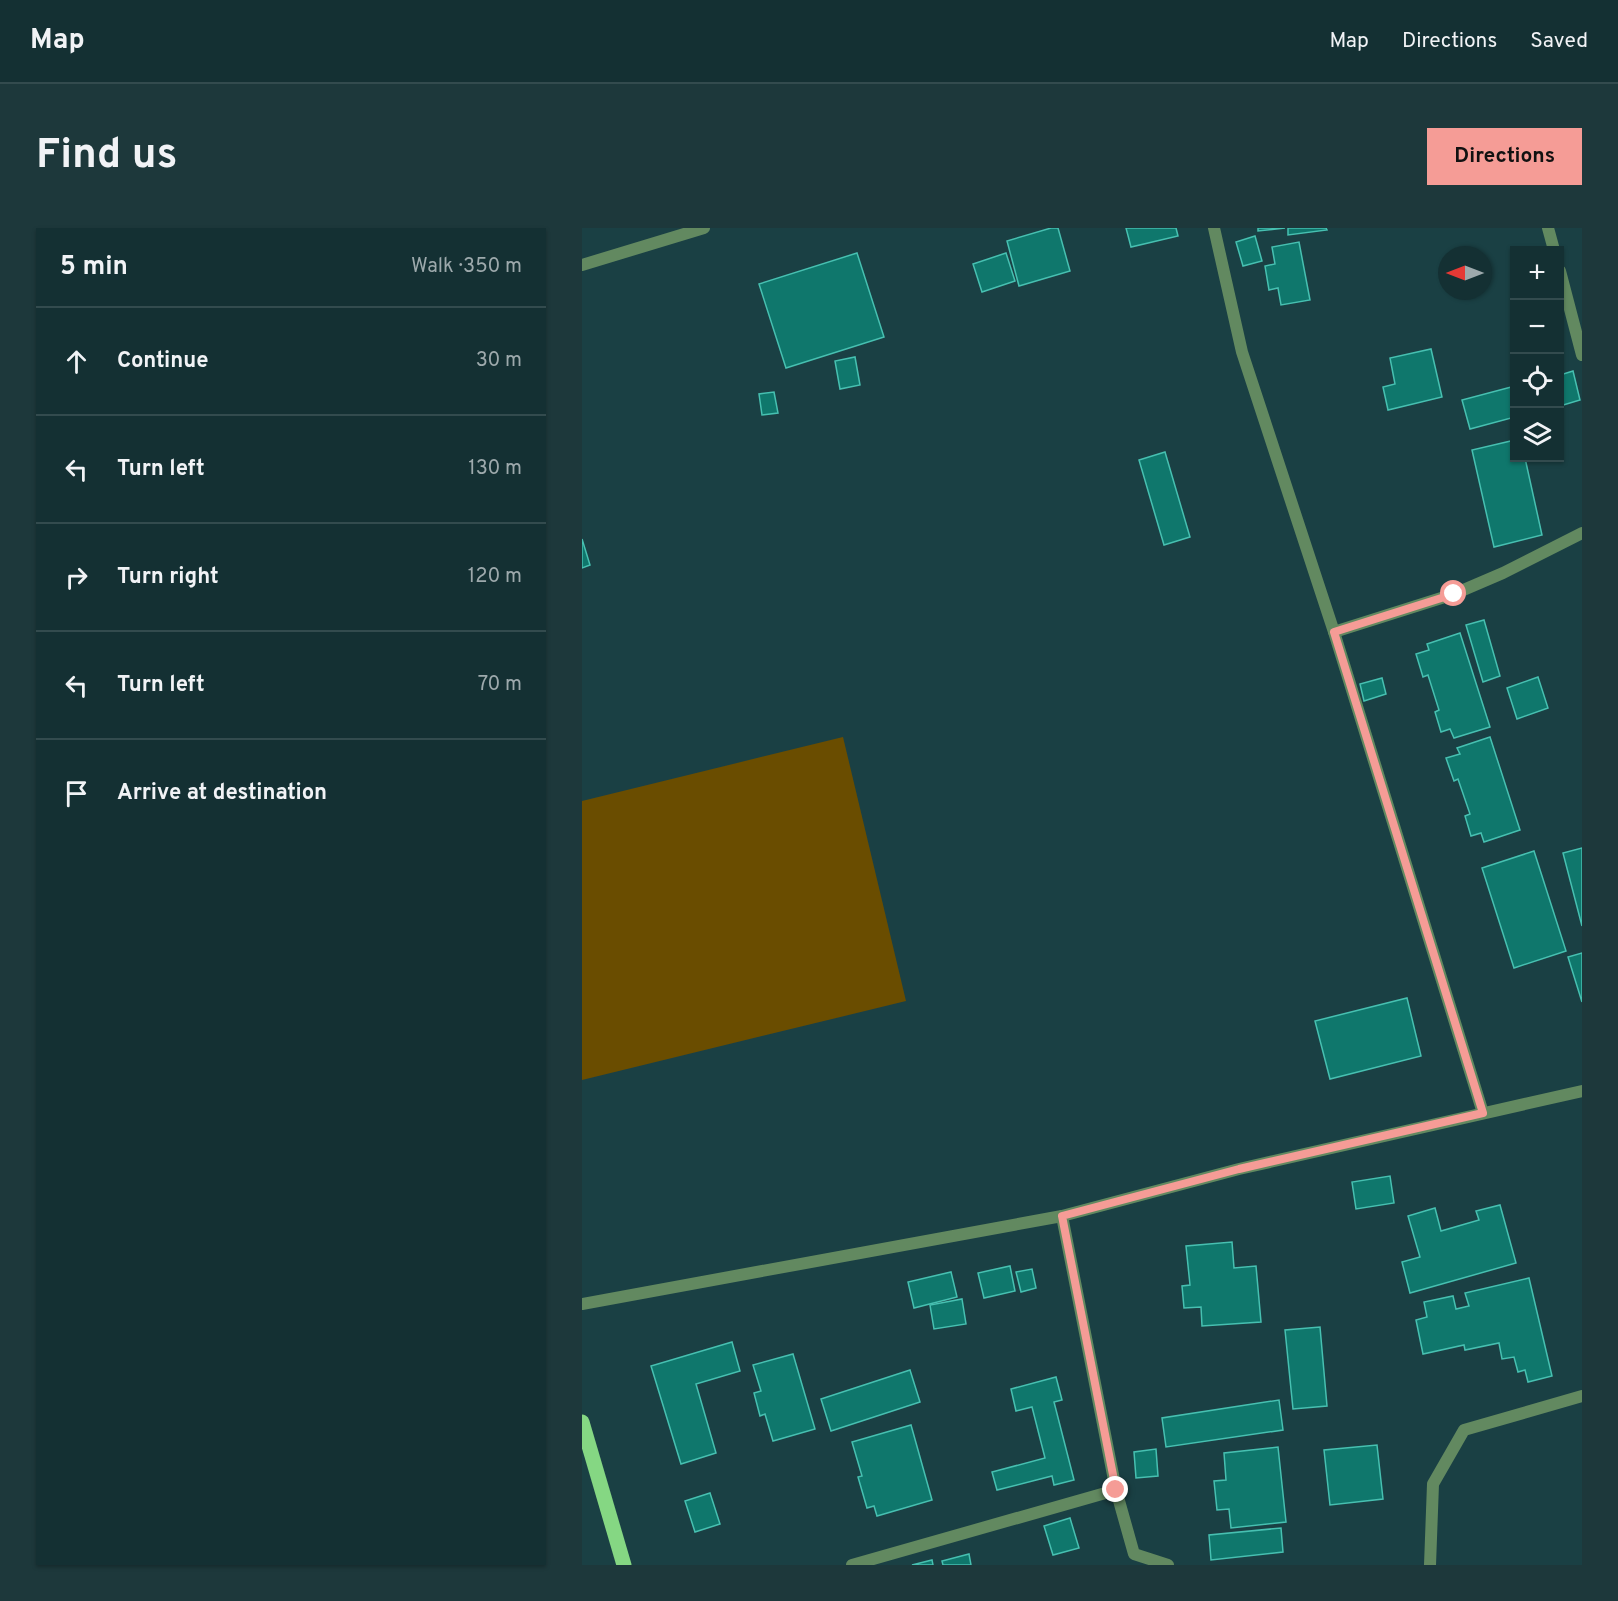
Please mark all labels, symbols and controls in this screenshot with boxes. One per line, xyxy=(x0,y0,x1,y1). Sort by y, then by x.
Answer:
text: Map xyxy=(30,23,85,59)
text: Map xyxy=(1329,28,1369,55)
text: Directions xyxy=(1402,28,1497,55)
text: Saved xyxy=(1530,28,1588,55)
button: Directions xyxy=(1427,128,1582,185)
text: Find us xyxy=(36,130,177,183)
north arrow xyxy=(1438,246,1492,300)
map controls xyxy=(1510,246,1564,462)
button: + xyxy=(1510,246,1564,300)
text: 5 min xyxy=(60,251,128,284)
text: Walk · 350 m xyxy=(411,254,522,280)
button: − xyxy=(1510,300,1564,354)
icon: ahead xyxy=(60,345,93,378)
text: Continue xyxy=(117,348,208,375)
text: 30 m xyxy=(476,348,522,374)
button: locate xyxy=(1510,354,1564,408)
button: layers xyxy=(1510,408,1564,462)
icon: left xyxy=(60,453,93,486)
text: Turn left xyxy=(117,456,205,483)
text: 130 m xyxy=(468,456,522,482)
icon: right xyxy=(60,561,93,594)
text: Turn right xyxy=(117,564,219,591)
text: 120 m xyxy=(468,564,522,590)
route start xyxy=(1440,580,1466,606)
icon: left xyxy=(60,669,93,702)
text: Turn left xyxy=(117,672,205,699)
text: 70 m xyxy=(478,672,522,698)
icon: arrive xyxy=(60,777,93,810)
text: Arrive at destination xyxy=(117,780,327,807)
route end xyxy=(1102,1476,1128,1502)

